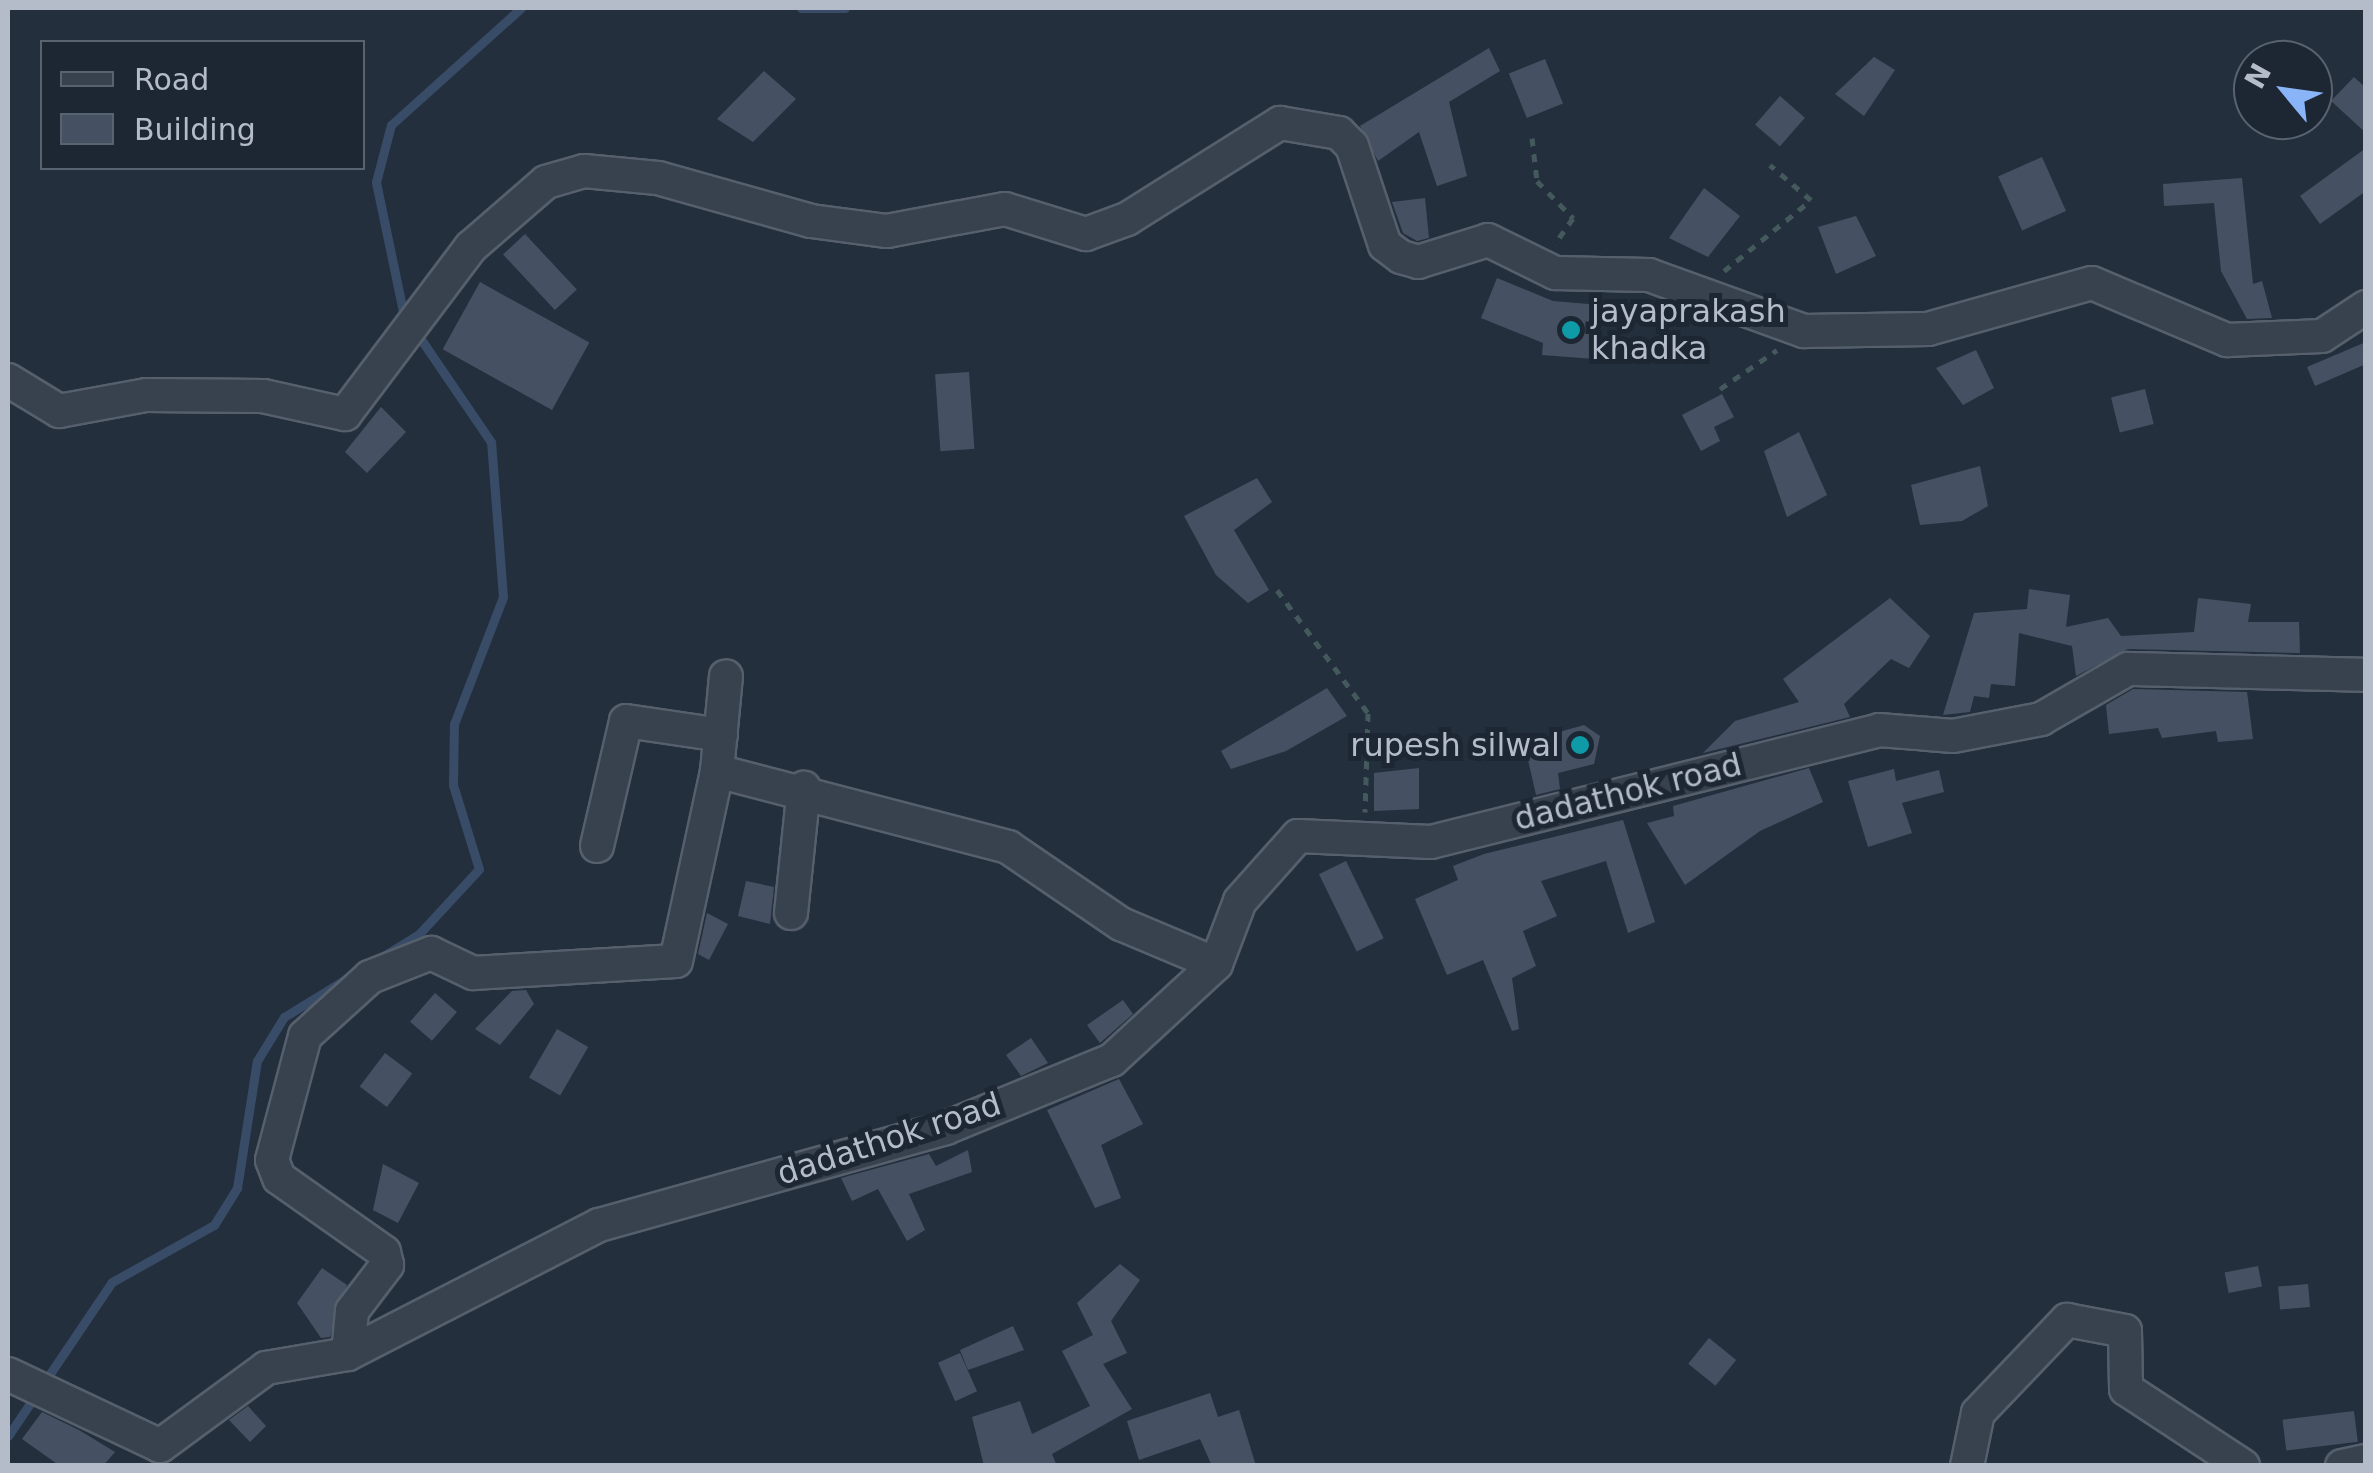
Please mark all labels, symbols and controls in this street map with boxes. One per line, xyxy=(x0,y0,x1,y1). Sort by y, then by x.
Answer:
legend xyxy=(40,40,365,170)
north arrow xyxy=(2233,40,2333,140)
text: N xyxy=(2238,58,2278,94)
text: Road xyxy=(134,62,209,97)
text: Building xyxy=(134,112,256,147)
place label: jayaprakash khadka xyxy=(1591,293,1786,368)
marker: jayaprakash khadka xyxy=(1560,319,1582,341)
place label: rupesh silwal xyxy=(1350,726,1560,764)
marker: rupesh silwal xyxy=(1569,734,1591,756)
street label: dadathok road xyxy=(1510,745,1746,839)
street label: dadathok road xyxy=(772,1085,1006,1193)

